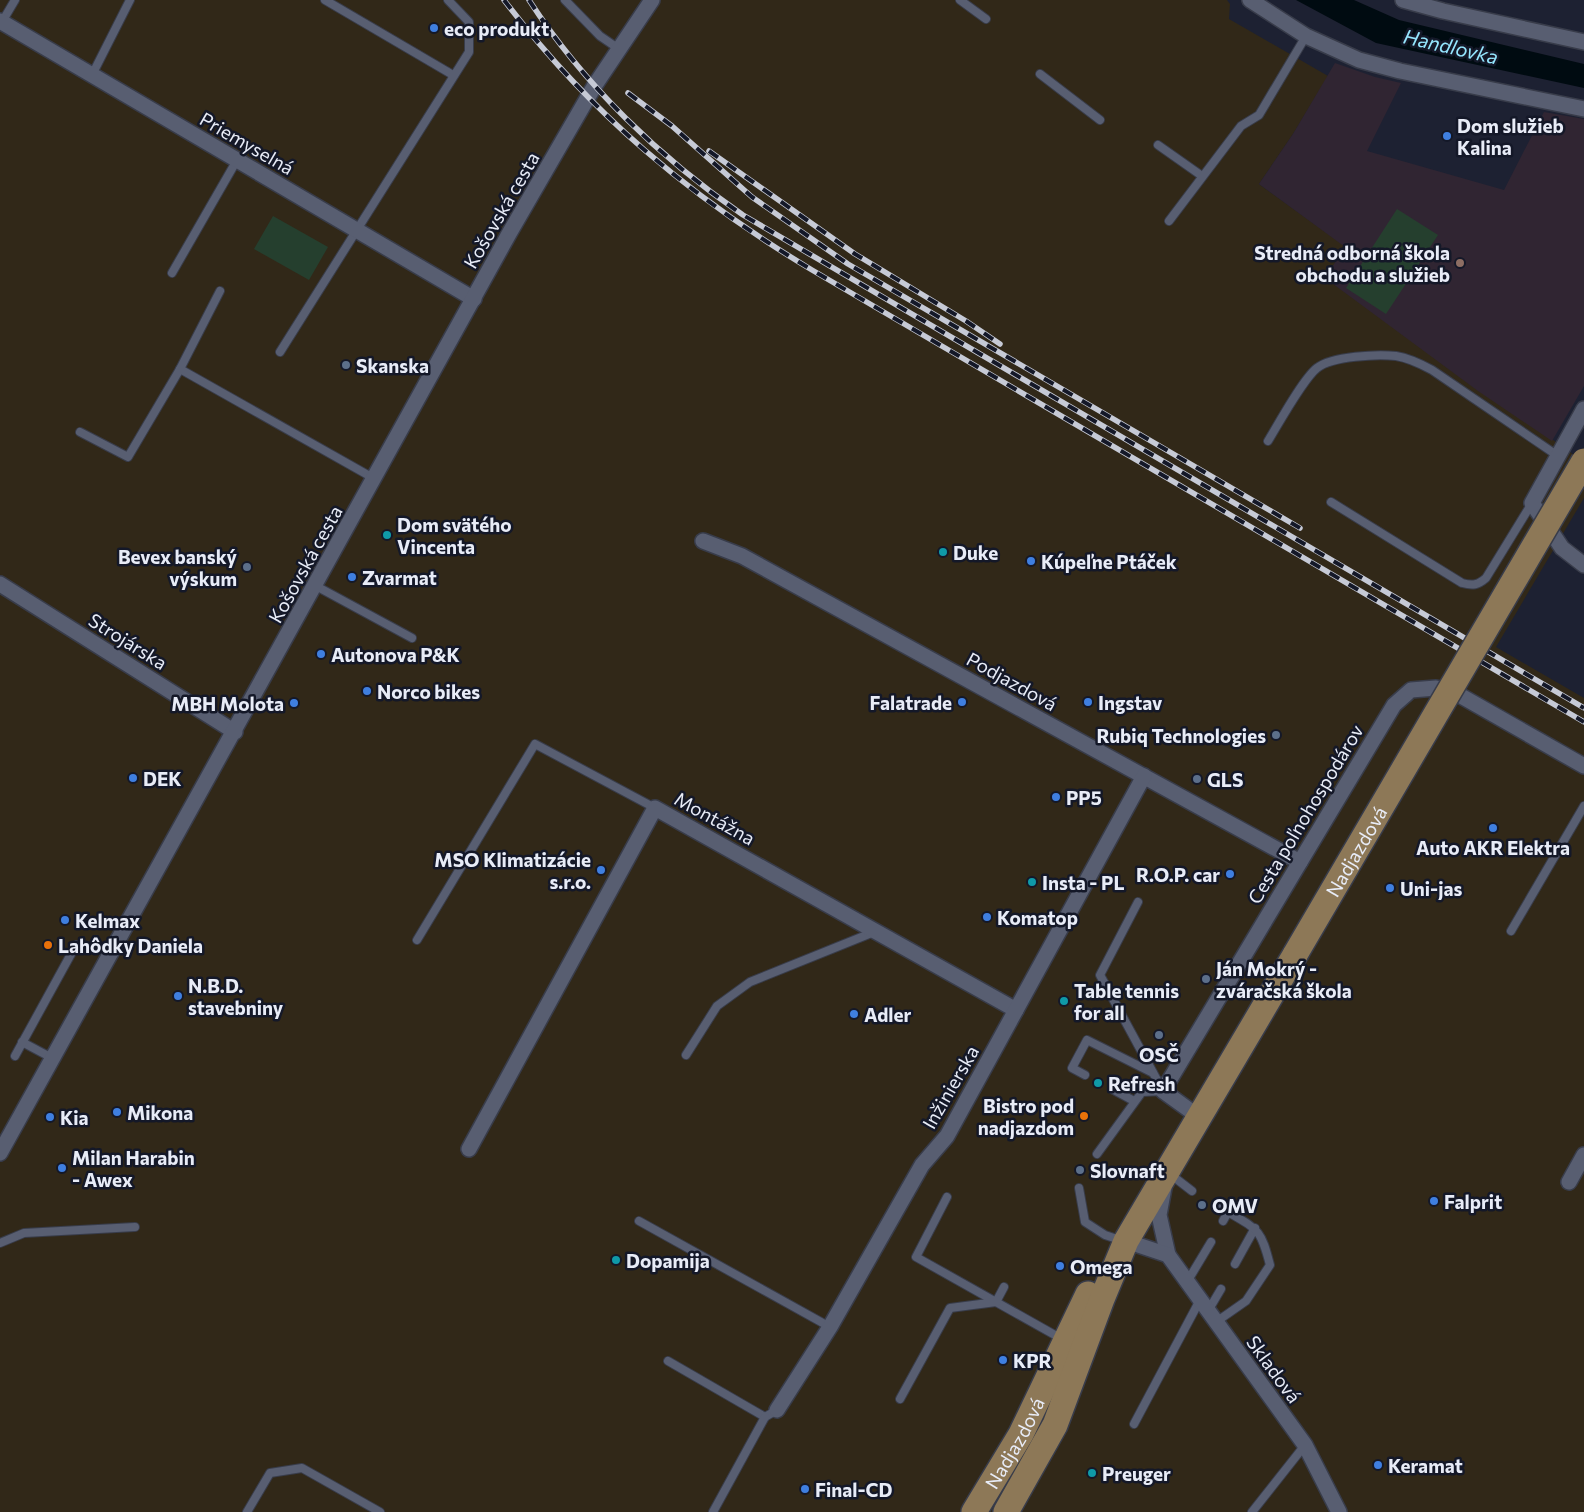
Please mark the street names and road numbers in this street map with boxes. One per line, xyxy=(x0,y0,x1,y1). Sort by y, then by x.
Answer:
street label: Priemyselná xyxy=(196,107,298,179)
street label: Košovská cesta xyxy=(458,148,544,272)
street label: Košovská cesta xyxy=(263,501,347,627)
street label: Strojárska xyxy=(85,608,171,674)
street label: Podjazdová xyxy=(963,647,1061,715)
street label: Cesta poľnohospodárov xyxy=(1242,720,1368,908)
street label: Montážna xyxy=(671,787,759,849)
street label: Nadjazdová xyxy=(1320,802,1391,901)
street label: Inžinierska xyxy=(917,1041,983,1133)
street label: Skladová xyxy=(1242,1331,1306,1407)
street label: Nadjazdová xyxy=(979,1394,1048,1493)

